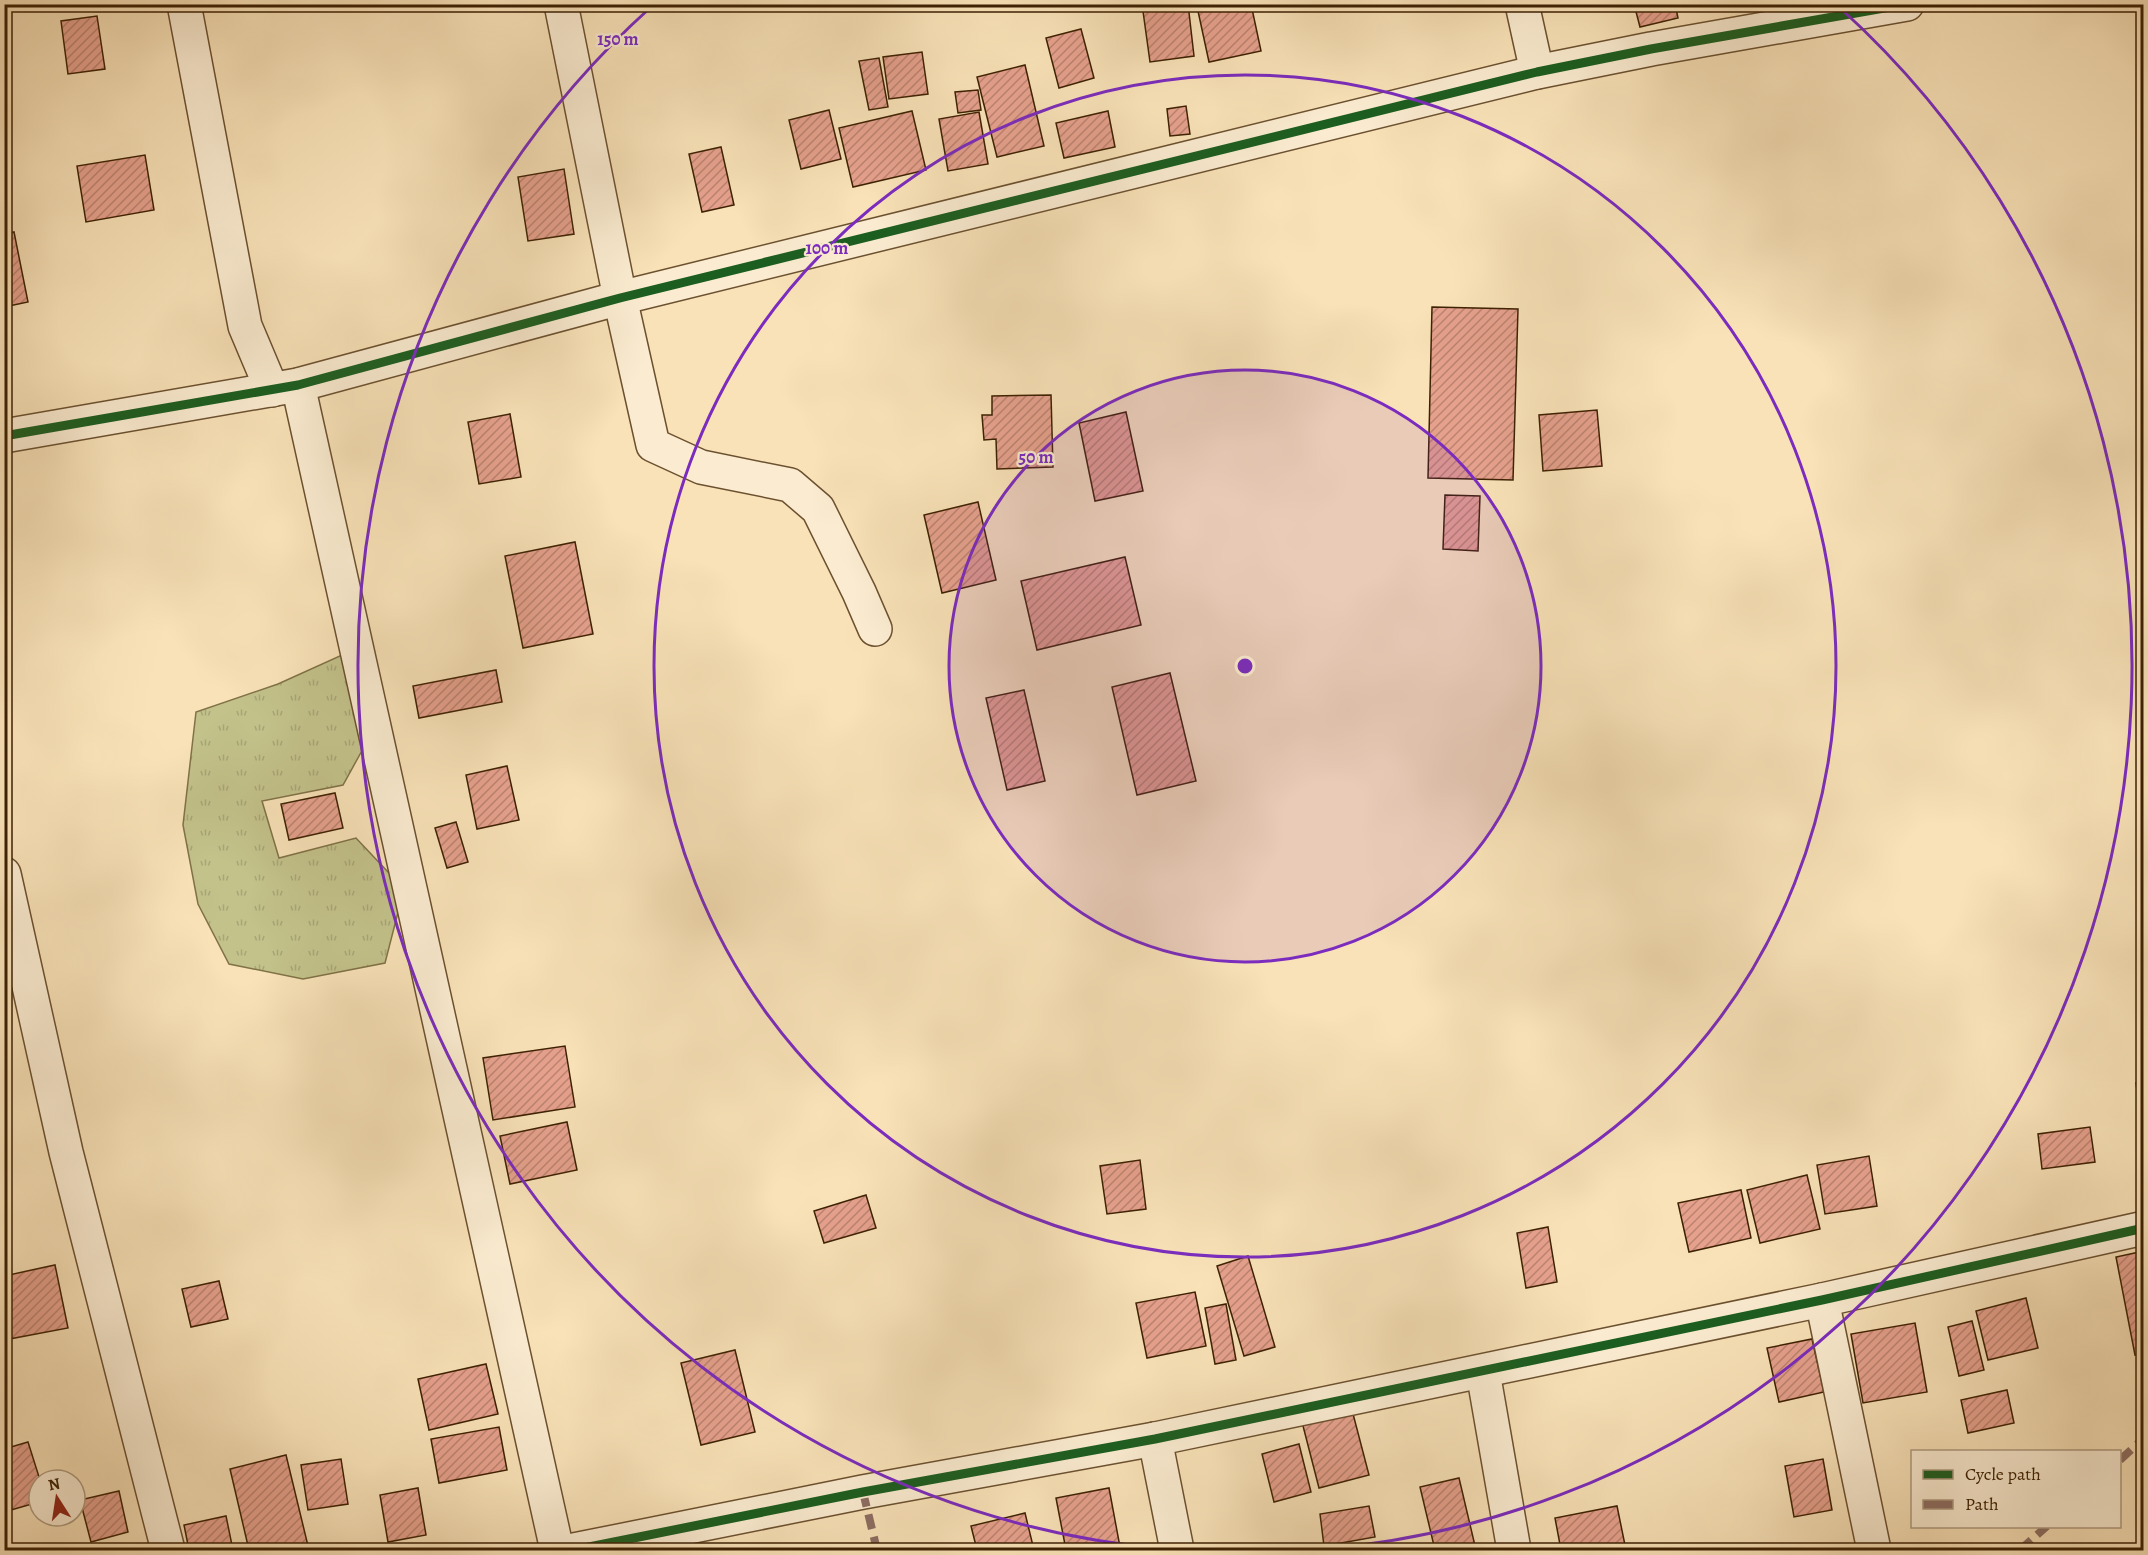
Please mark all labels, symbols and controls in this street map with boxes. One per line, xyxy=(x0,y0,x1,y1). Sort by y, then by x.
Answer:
text: 150 m xyxy=(597,27,639,51)
text: 100 m xyxy=(806,236,848,260)
text: 50 m xyxy=(1019,445,1053,469)
centre of rings xyxy=(1235,656,1255,676)
legend xyxy=(1911,1450,2121,1528)
text: Cycle path xyxy=(1965,1462,2041,1486)
north arrow xyxy=(27,1468,87,1528)
text: N xyxy=(46,1472,62,1496)
text: Path xyxy=(1965,1492,1999,1516)

